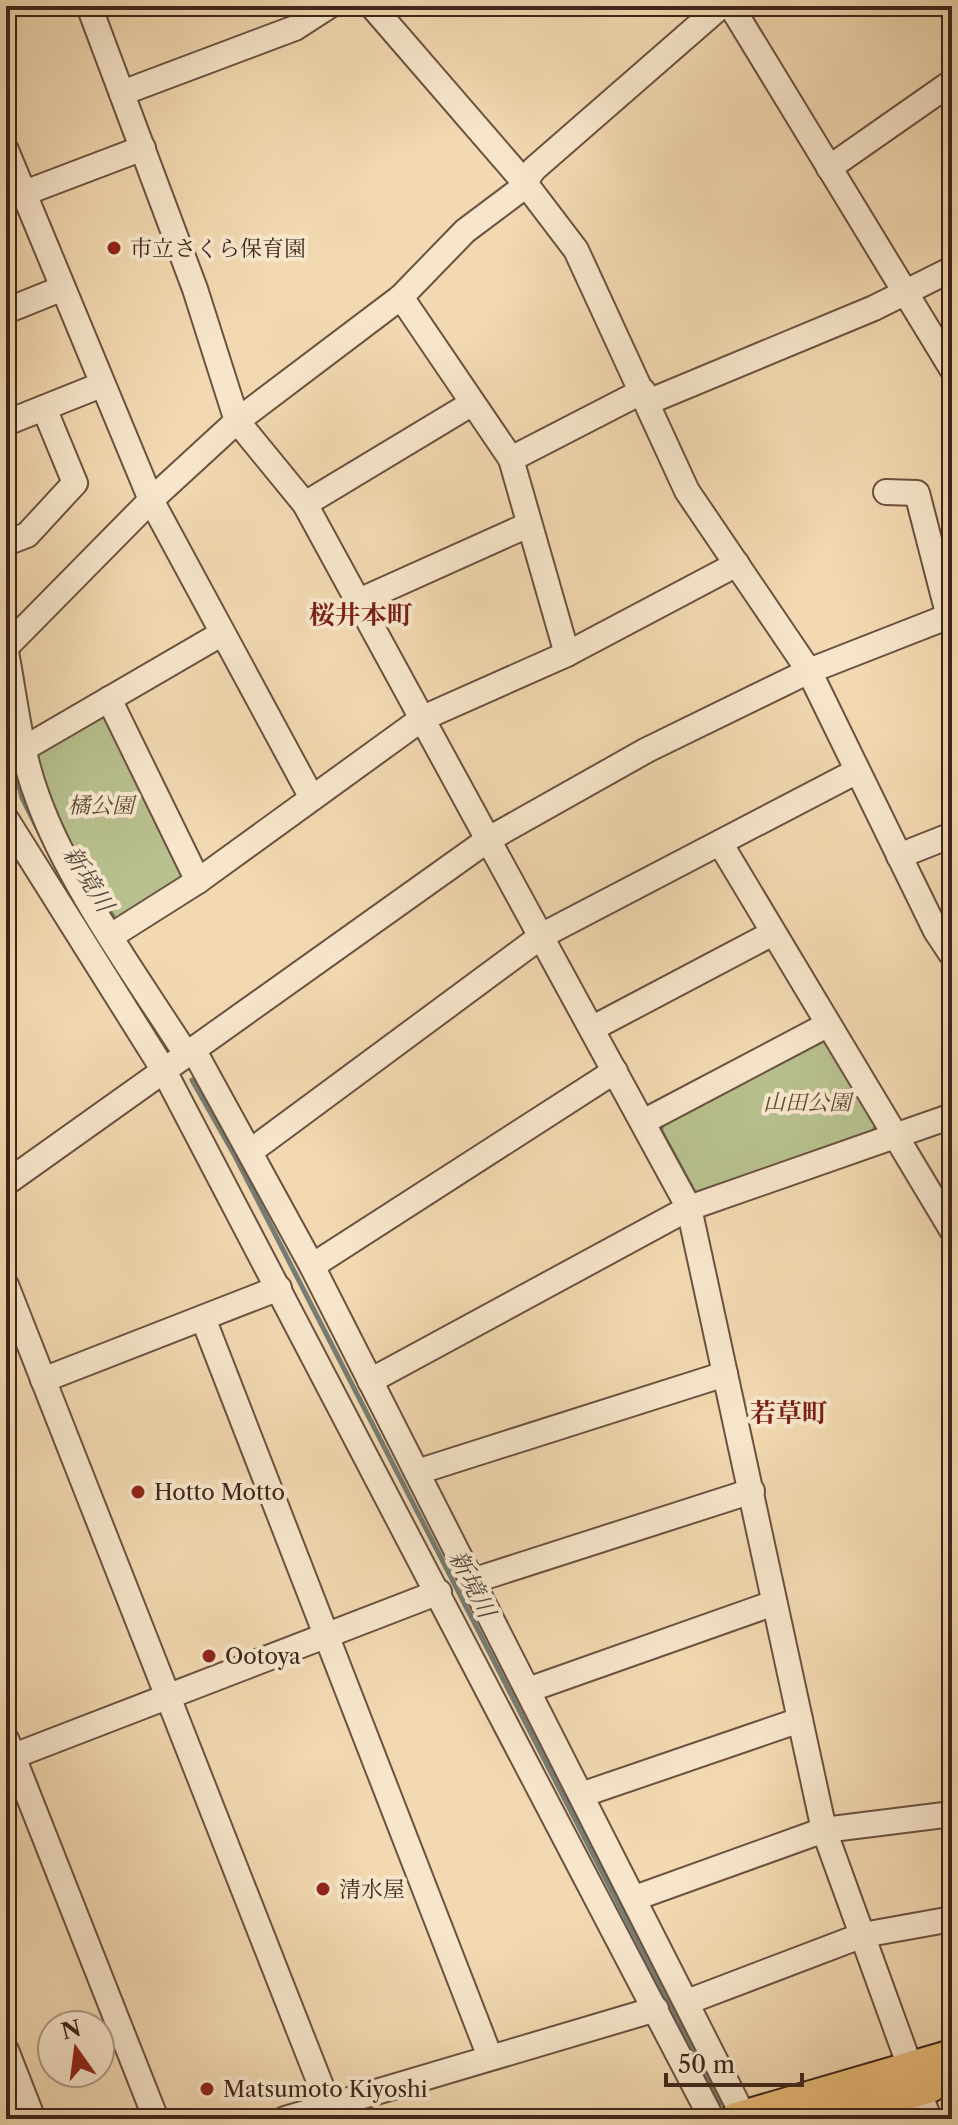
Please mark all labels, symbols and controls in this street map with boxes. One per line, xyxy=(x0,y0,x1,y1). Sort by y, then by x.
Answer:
place label: 市立さくら保育園 xyxy=(130,235,306,262)
marker: 市立さくら保育園 xyxy=(105,239,123,257)
district label: 桜井本町 xyxy=(309,599,413,631)
park label: 橘公園 xyxy=(68,792,137,819)
water label: 新境川 xyxy=(57,841,121,919)
park label: 山田公園 xyxy=(763,1089,854,1116)
district label: 若草町 xyxy=(750,1397,828,1429)
place label: Hotto Motto xyxy=(154,1479,285,1506)
marker: Hotto Motto xyxy=(129,1483,147,1501)
water label: 新境川 xyxy=(443,1545,503,1625)
place label: Ootoya xyxy=(225,1643,301,1670)
marker: Ootoya xyxy=(200,1647,218,1665)
place label: 清水屋 xyxy=(339,1876,405,1903)
marker: 清水屋 xyxy=(314,1880,332,1898)
north arrow xyxy=(36,2009,116,2089)
text: N xyxy=(59,2015,84,2045)
scale bar xyxy=(666,2037,802,2087)
text: 50 m xyxy=(678,2050,735,2079)
place label: Matsumoto Kiyoshi xyxy=(223,2076,428,2103)
marker: Matsumoto Kiyoshi xyxy=(198,2080,216,2098)

